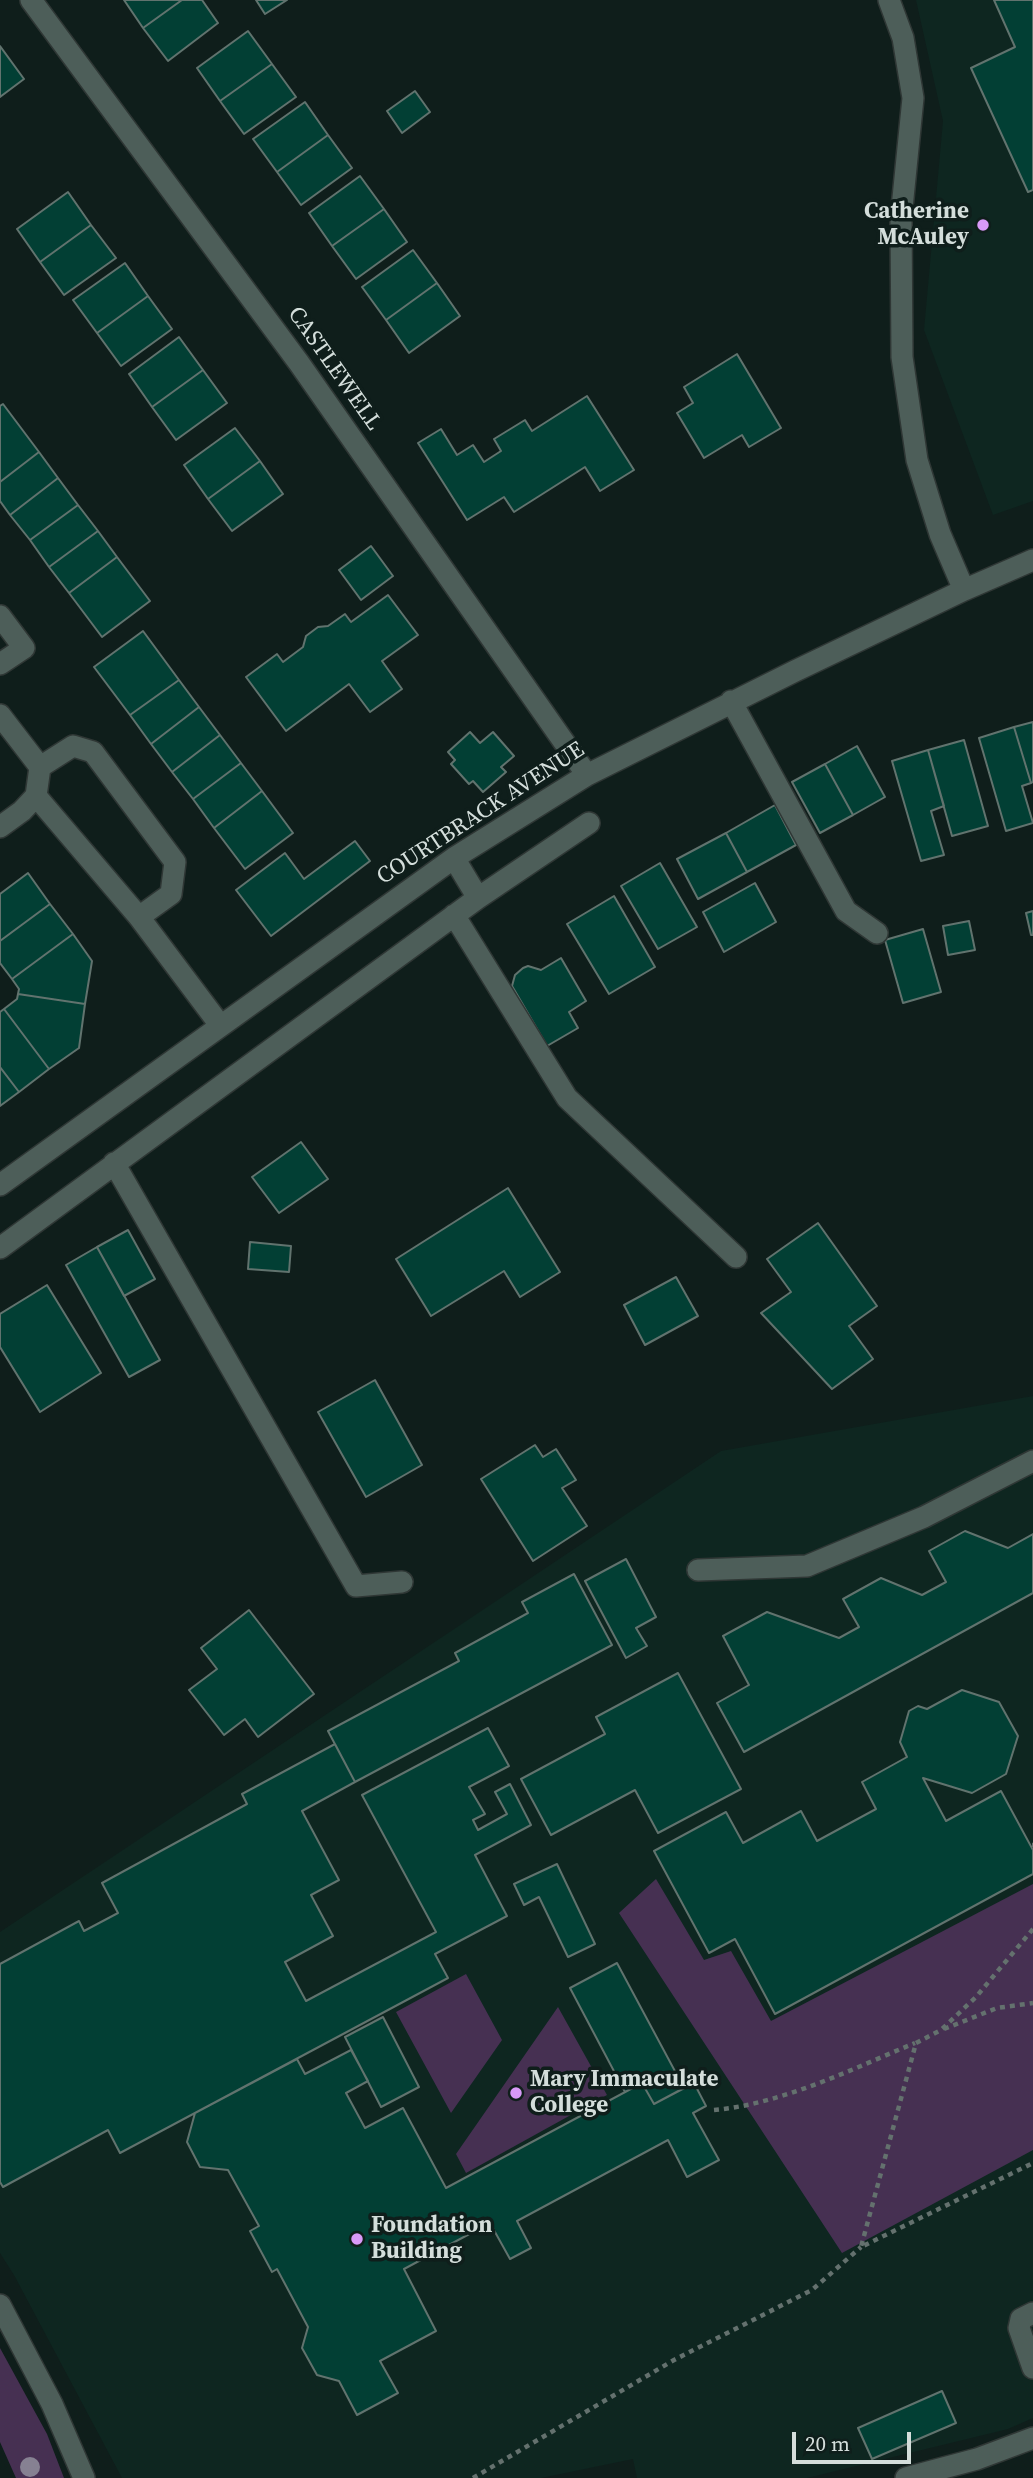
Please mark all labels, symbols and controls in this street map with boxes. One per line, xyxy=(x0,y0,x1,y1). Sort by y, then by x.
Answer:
place label: Catherine McAuley xyxy=(864,198,969,252)
marker: Catherine McAuley xyxy=(975,217,991,233)
street label: CASTLEWELL xyxy=(281,302,387,436)
street label: COURTBRACK AVENUE xyxy=(372,736,590,892)
place label: Mary Immaculate College xyxy=(530,2066,718,2120)
marker: Mary Immaculate College xyxy=(508,2085,524,2101)
place label: Foundation Building xyxy=(371,2212,492,2266)
marker: Foundation Building xyxy=(349,2231,365,2247)
scale bar xyxy=(795,2418,914,2462)
text: 20 m xyxy=(805,2429,850,2458)

